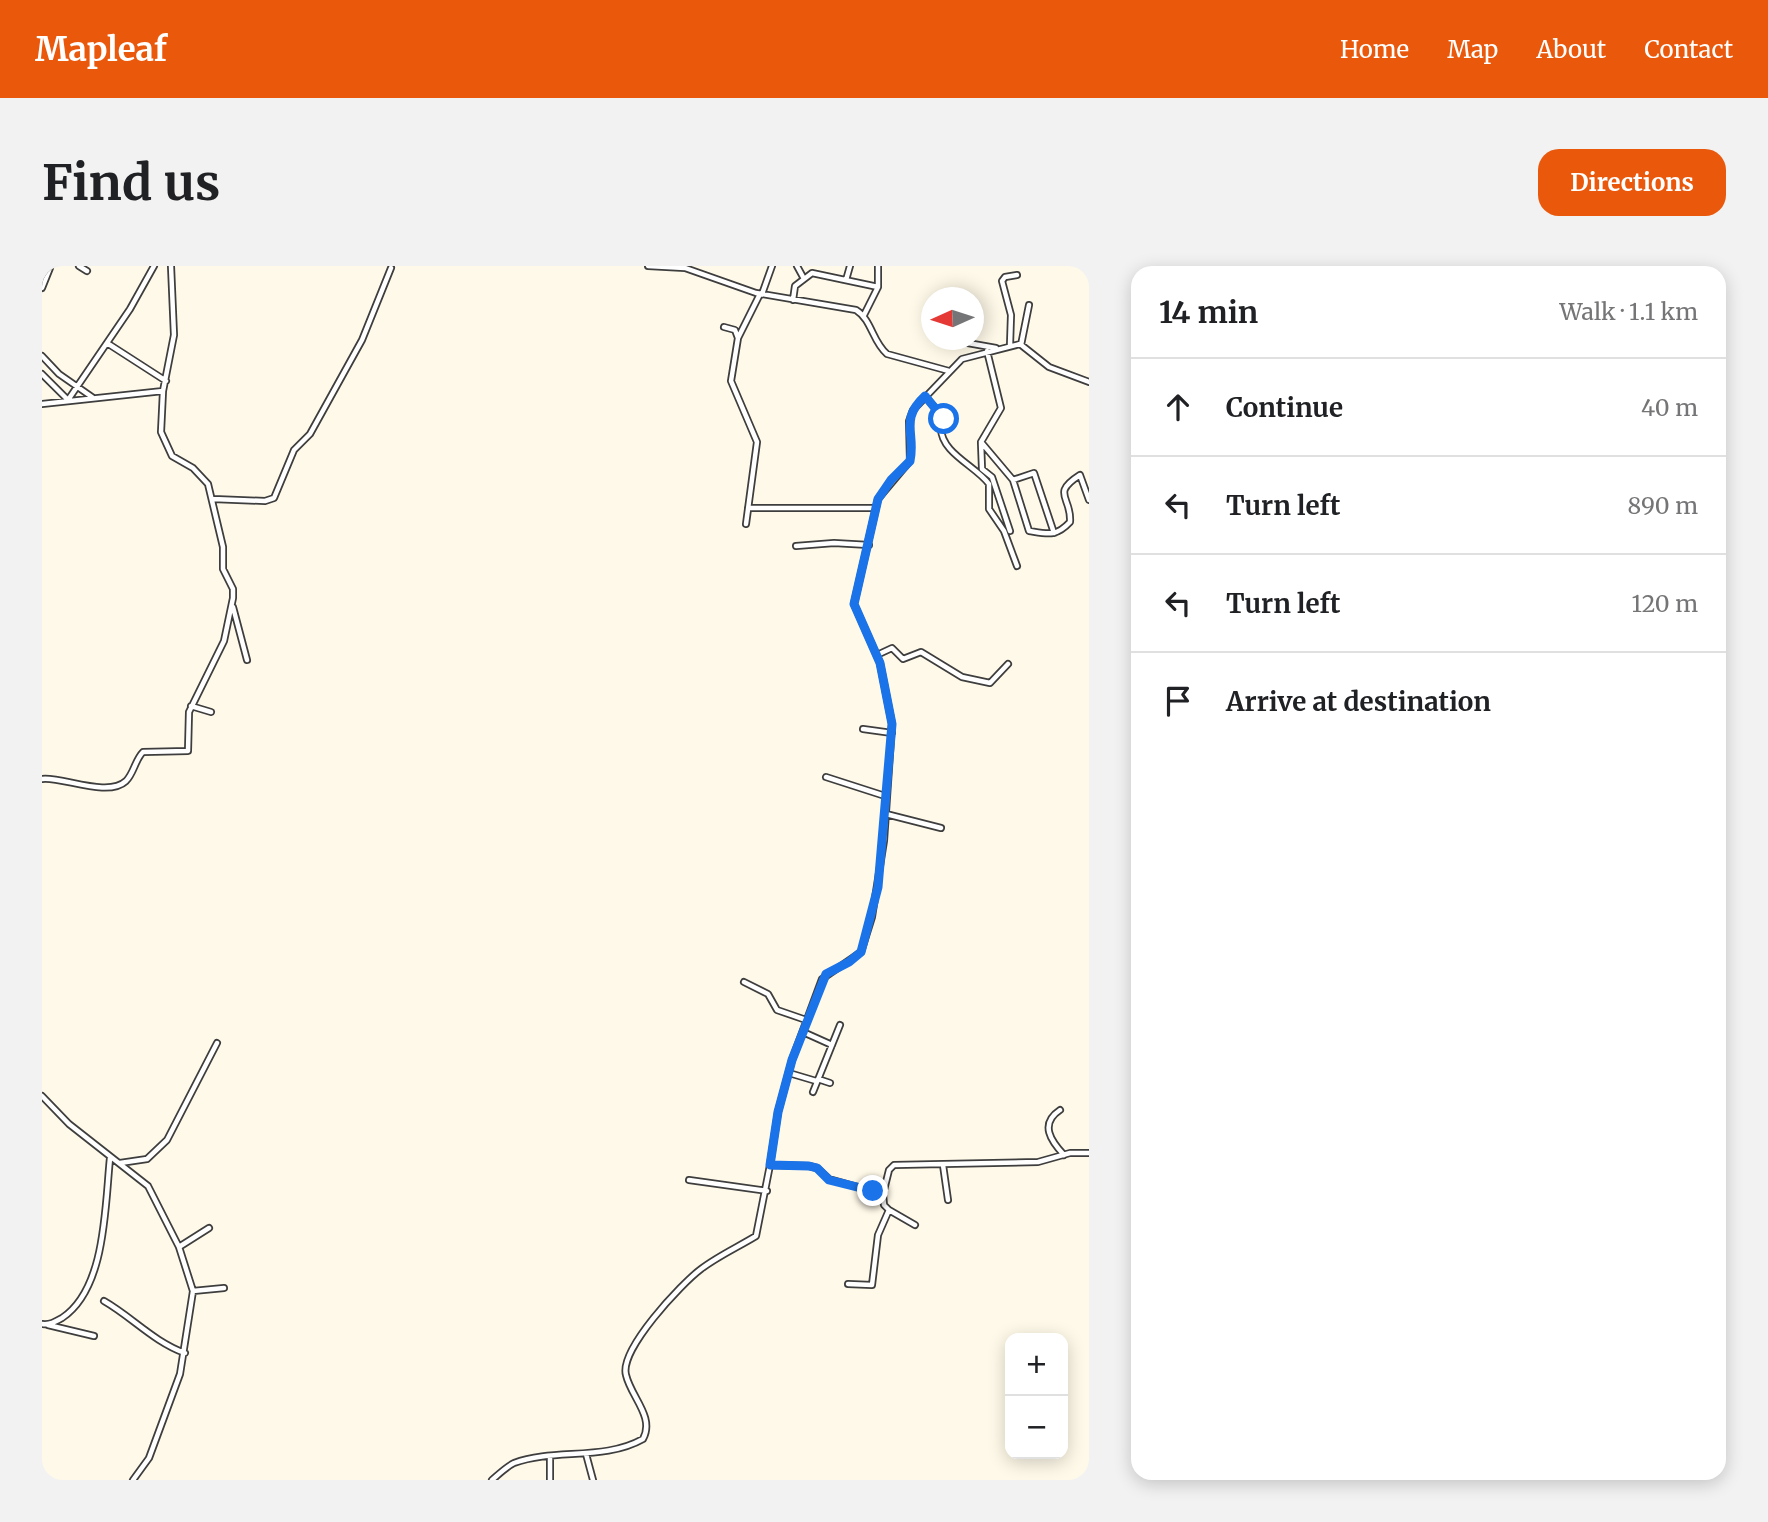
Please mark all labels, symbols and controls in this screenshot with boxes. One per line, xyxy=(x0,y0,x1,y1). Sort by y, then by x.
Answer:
text: Mapleaf xyxy=(35,29,167,70)
text: Home xyxy=(1340,34,1409,65)
text: Map xyxy=(1447,34,1498,65)
text: About xyxy=(1536,34,1606,65)
text: Contact xyxy=(1644,34,1733,65)
button: Directions xyxy=(1538,149,1726,216)
text: Find us xyxy=(42,152,220,213)
north arrow xyxy=(921,287,984,350)
text: 14 min xyxy=(1159,293,1258,331)
text: Walk · 1.1 km xyxy=(1559,297,1698,326)
icon: ahead xyxy=(1159,388,1197,426)
text: Continue xyxy=(1226,391,1343,424)
text: 40 m xyxy=(1641,393,1698,422)
route start xyxy=(928,403,959,434)
icon: left xyxy=(1159,486,1197,524)
text: Turn left xyxy=(1226,489,1340,522)
text: 890 m xyxy=(1628,491,1698,520)
icon: left xyxy=(1159,584,1197,622)
text: Turn left xyxy=(1226,587,1340,620)
text: 120 m xyxy=(1632,589,1698,618)
icon: arrive xyxy=(1159,682,1197,720)
text: Arrive at destination xyxy=(1226,685,1491,718)
route end xyxy=(857,1175,888,1206)
map controls xyxy=(1005,1333,1068,1459)
button: + xyxy=(1005,1333,1068,1396)
button: − xyxy=(1005,1396,1068,1459)

